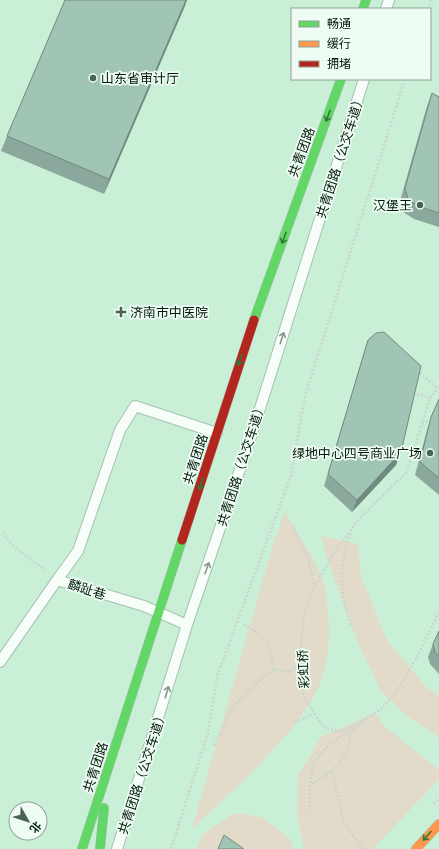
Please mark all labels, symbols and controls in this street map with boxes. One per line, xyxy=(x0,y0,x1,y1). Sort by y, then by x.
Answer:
legend xyxy=(291,8,431,80)
text: 畅通 xyxy=(327,16,351,31)
text: 缓行 xyxy=(327,36,351,51)
text: 拥堵 xyxy=(327,56,351,71)
place label: 山东省审计厅 xyxy=(101,70,179,86)
marker: 山东省审计厅 xyxy=(88,73,98,83)
street label: 共青团路（公交车道） xyxy=(312,92,368,220)
one-way arrow xyxy=(324,109,331,122)
street label: 共青团路 xyxy=(285,125,317,179)
place label: 汉堡王 xyxy=(373,197,412,213)
marker: 汉堡王 xyxy=(415,200,425,210)
one-way arrow xyxy=(280,231,287,244)
place label: 济南市中医院 xyxy=(130,304,208,320)
marker: 济南市中医院 xyxy=(115,306,127,318)
one-way arrow xyxy=(279,332,286,345)
one-way arrow xyxy=(236,354,243,367)
street label: 共青团路（公交车道） xyxy=(213,400,269,528)
street label: 共青团路 xyxy=(179,432,211,486)
place label: 绿地中心四号商业广场 xyxy=(292,445,422,461)
marker: 绿地中心四号商业广场 xyxy=(425,448,435,458)
one-way arrow xyxy=(197,478,204,491)
one-way arrow xyxy=(204,562,211,575)
street label: 麟趾巷 xyxy=(66,575,108,603)
street label: 彩虹桥 xyxy=(294,649,312,689)
one-way arrow xyxy=(164,685,171,698)
street label: 共青团路（公交车道） xyxy=(114,708,170,836)
street label: 共青团路 xyxy=(79,740,111,794)
north arrow xyxy=(8,801,48,841)
text: 北 xyxy=(27,819,45,836)
one-way arrow xyxy=(423,831,432,842)

